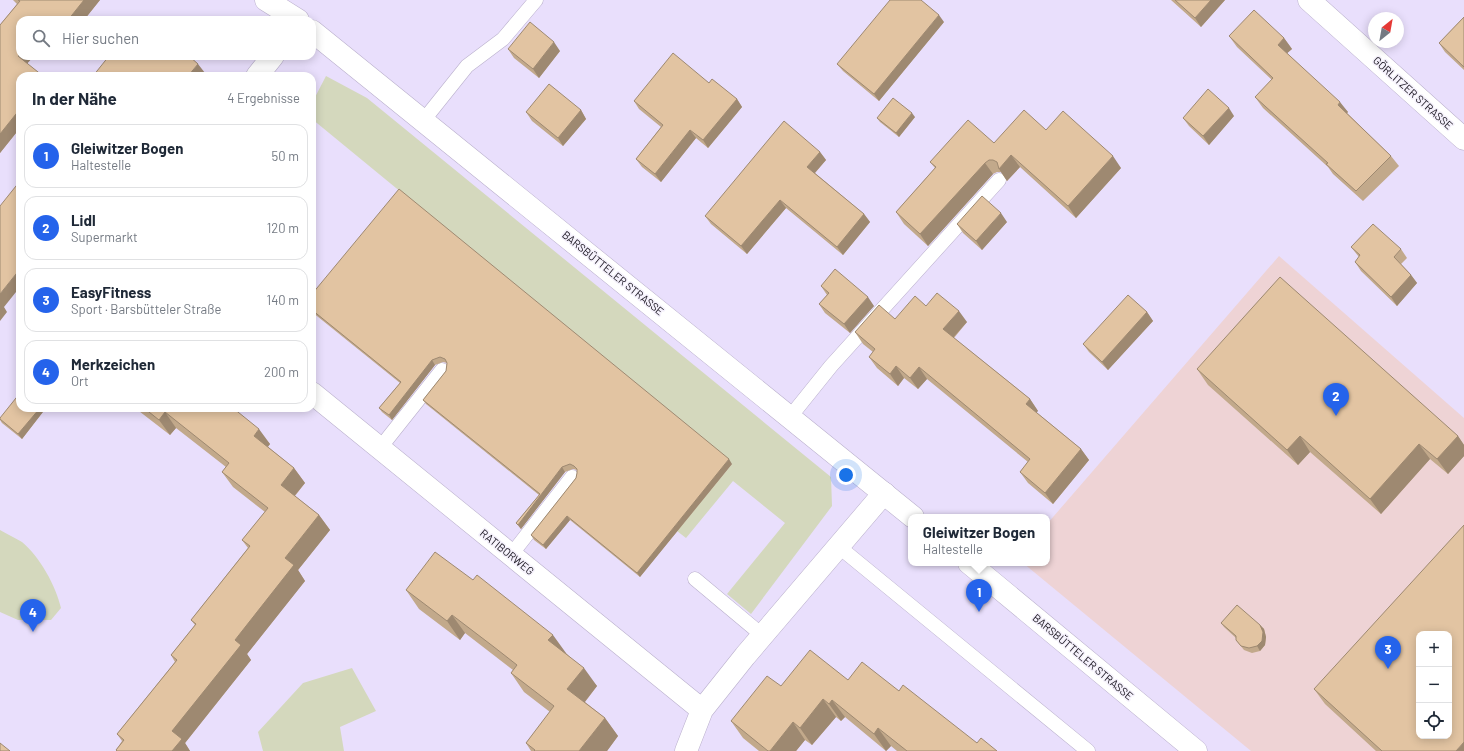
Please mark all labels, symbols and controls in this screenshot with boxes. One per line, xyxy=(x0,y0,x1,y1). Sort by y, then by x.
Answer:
north arrow xyxy=(1368,12,1404,48)
search box xyxy=(16,16,316,60)
icon: search xyxy=(30,27,52,49)
text: Hier suchen xyxy=(62,29,139,47)
street label: GÖRLITZER STRASSE xyxy=(1371,53,1457,132)
text: In der Nähe xyxy=(32,88,117,108)
text: 4 Ergebnisse xyxy=(227,90,300,106)
text: Gleiwitzer Bogen xyxy=(71,139,183,157)
text: 1 xyxy=(44,148,48,164)
text: 50 m xyxy=(272,148,299,164)
text: Haltestelle xyxy=(71,157,131,173)
text: Lidl xyxy=(71,211,96,229)
text: 2 xyxy=(42,220,50,236)
text: 120 m xyxy=(267,220,299,236)
street label: BARSBÜTTELER STRASSE xyxy=(560,227,668,318)
text: Supermarkt xyxy=(71,229,138,245)
text: EasyFitness xyxy=(71,283,151,301)
text: 3 xyxy=(42,292,50,308)
text: 140 m xyxy=(267,292,299,308)
text: Sport · Barsbütteler Straße xyxy=(71,301,221,317)
text: Merkzeichen xyxy=(71,355,155,373)
text: 4 xyxy=(42,364,50,380)
text: 200 m xyxy=(264,364,299,380)
text: Ort xyxy=(71,373,89,389)
pin: 2 xyxy=(1323,383,1349,416)
your location xyxy=(836,465,856,485)
popup xyxy=(908,514,1050,566)
text: Gleiwitzer Bogen xyxy=(923,523,1035,541)
street label: RATIBORWEG xyxy=(478,526,537,577)
text: Haltestelle xyxy=(923,541,983,557)
pin: 1 xyxy=(966,579,992,612)
pin: 4 xyxy=(20,599,46,632)
street label: BARSBÜTTELER STRASSE xyxy=(1031,610,1137,703)
map controls xyxy=(1416,631,1452,739)
button: + xyxy=(1416,631,1452,667)
pin: 3 xyxy=(1375,636,1401,669)
button: − xyxy=(1416,667,1452,703)
button: locate xyxy=(1416,703,1452,739)

